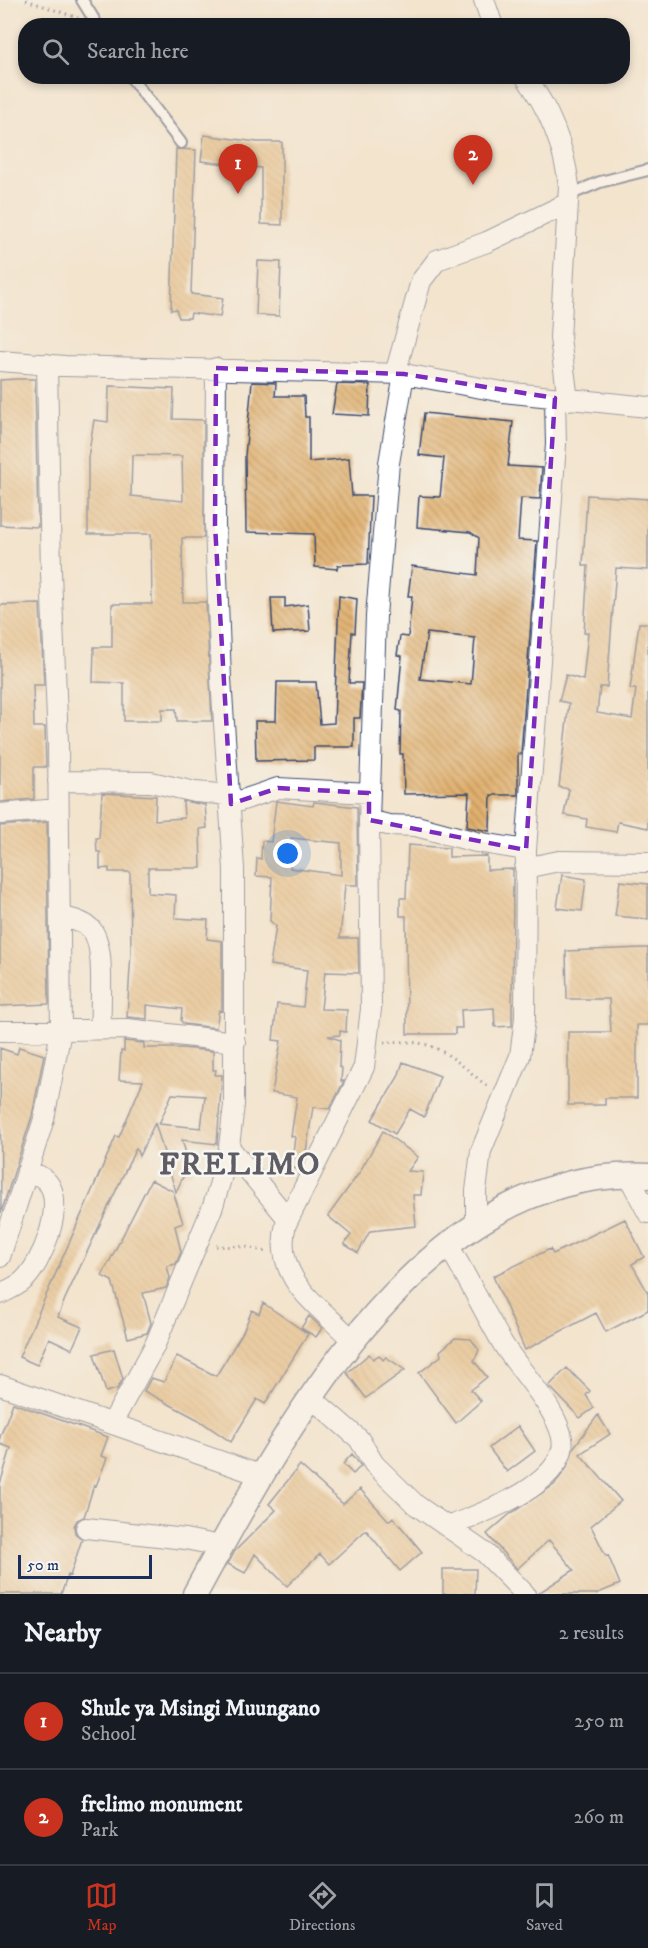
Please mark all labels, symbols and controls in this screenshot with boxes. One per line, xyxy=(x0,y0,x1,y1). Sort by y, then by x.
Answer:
search box xyxy=(18,18,630,84)
icon: search xyxy=(39,35,72,68)
text: Search here xyxy=(87,38,189,65)
pin: 2 xyxy=(454,136,492,185)
pin: 1 xyxy=(218,144,258,194)
your location xyxy=(273,839,302,868)
district label: FRELIMO xyxy=(159,1145,321,1185)
scale bar xyxy=(18,1552,152,1580)
text: 50 m xyxy=(27,1555,59,1575)
text: Nearby xyxy=(24,1617,101,1650)
text: 2 results xyxy=(559,1621,624,1646)
text: Shule ya Msingi Muungano xyxy=(81,1695,320,1722)
text: 1 xyxy=(40,1709,47,1734)
text: 250 m xyxy=(574,1709,624,1734)
text: School xyxy=(81,1722,136,1747)
text: frelimo monument xyxy=(81,1791,243,1818)
text: 2 xyxy=(39,1805,48,1830)
text: 260 m xyxy=(574,1805,624,1830)
text: Park xyxy=(81,1818,118,1843)
tab: Map xyxy=(85,1879,118,1935)
tab: Directions xyxy=(289,1879,355,1935)
tab: Saved xyxy=(526,1879,563,1935)

